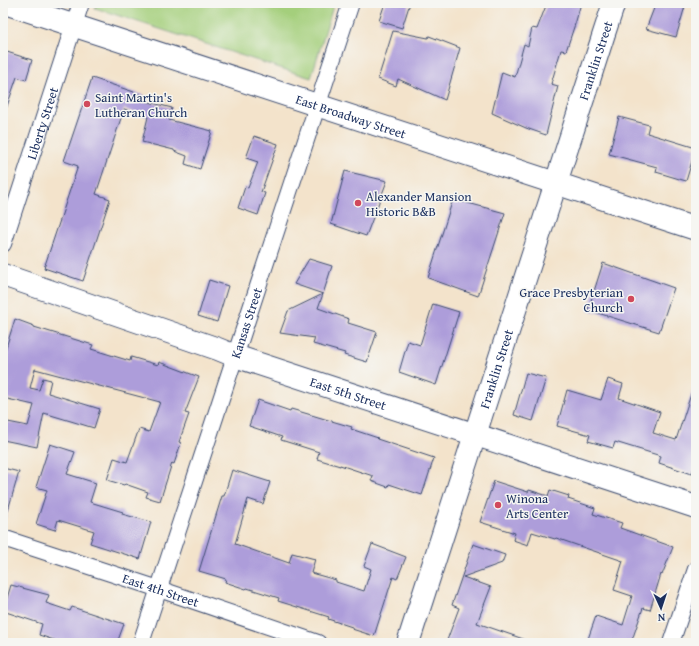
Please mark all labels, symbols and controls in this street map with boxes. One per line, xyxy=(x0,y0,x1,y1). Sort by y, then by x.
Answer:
street label: Franklin Street xyxy=(574,18,618,102)
street label: Liberty Street xyxy=(22,84,63,162)
place label: Saint Martin's Lutheran Church xyxy=(95,88,188,122)
street label: East Broadway Street xyxy=(293,90,409,144)
marker: Saint Martin's Lutheran Church xyxy=(82,99,92,109)
place label: Alexander Mansion Historic B&B xyxy=(366,187,472,221)
marker: Alexander Mansion Historic B&B xyxy=(353,198,363,208)
place label: Grace Presbyterian Church xyxy=(519,283,624,317)
street label: Kansas Street xyxy=(226,285,267,361)
marker: Grace Presbyterian Church xyxy=(626,294,636,304)
street label: Franklin Street xyxy=(475,327,518,411)
street label: East 5th Street xyxy=(307,372,389,415)
place label: Winona Arts Center xyxy=(506,489,569,523)
marker: Winona Arts Center xyxy=(493,500,503,510)
street label: East 4th Street xyxy=(120,569,202,612)
north arrow xyxy=(641,588,681,628)
text: N xyxy=(657,610,666,626)

